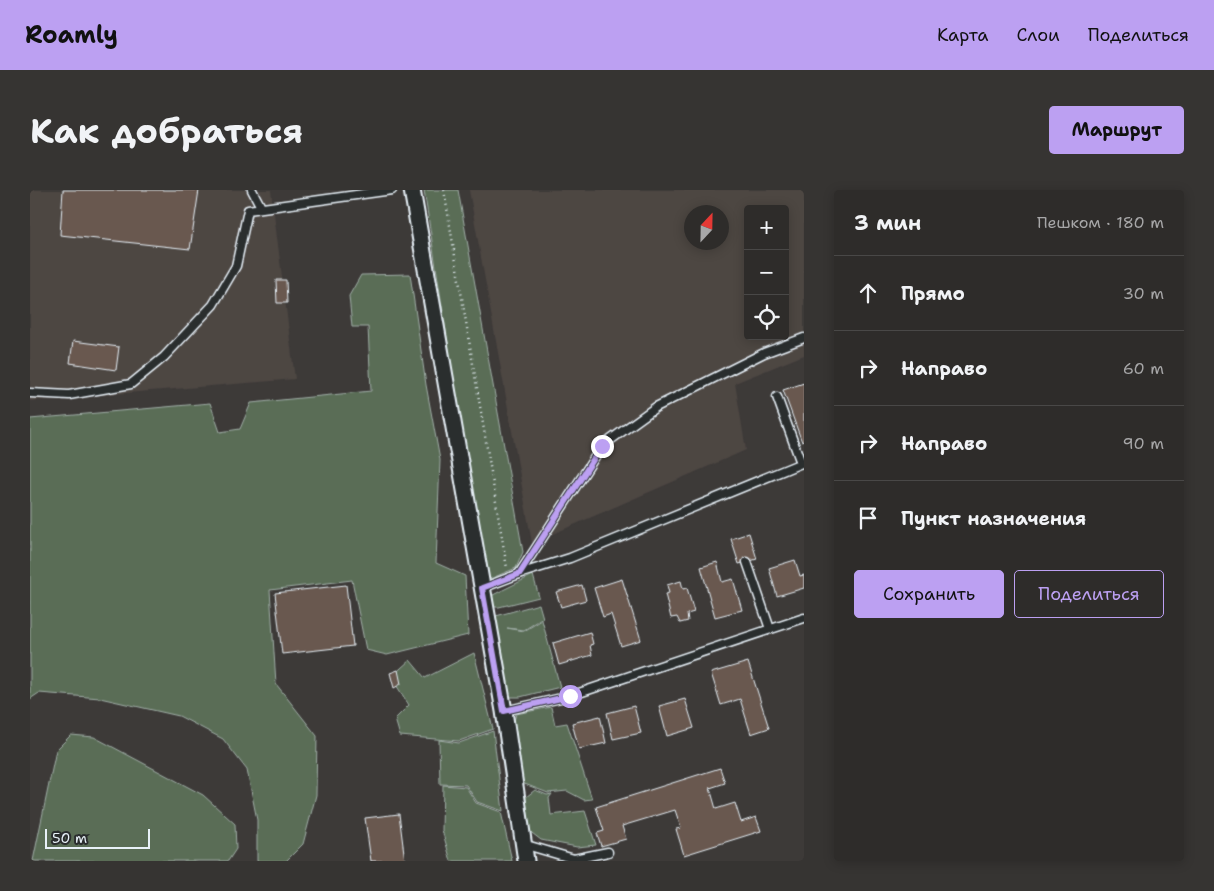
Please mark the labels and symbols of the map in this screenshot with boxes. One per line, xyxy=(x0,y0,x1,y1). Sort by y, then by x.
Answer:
north arrow xyxy=(684,205,729,250)
route end xyxy=(591,435,614,458)
route start xyxy=(559,685,582,708)
scale bar xyxy=(45,826,150,849)

